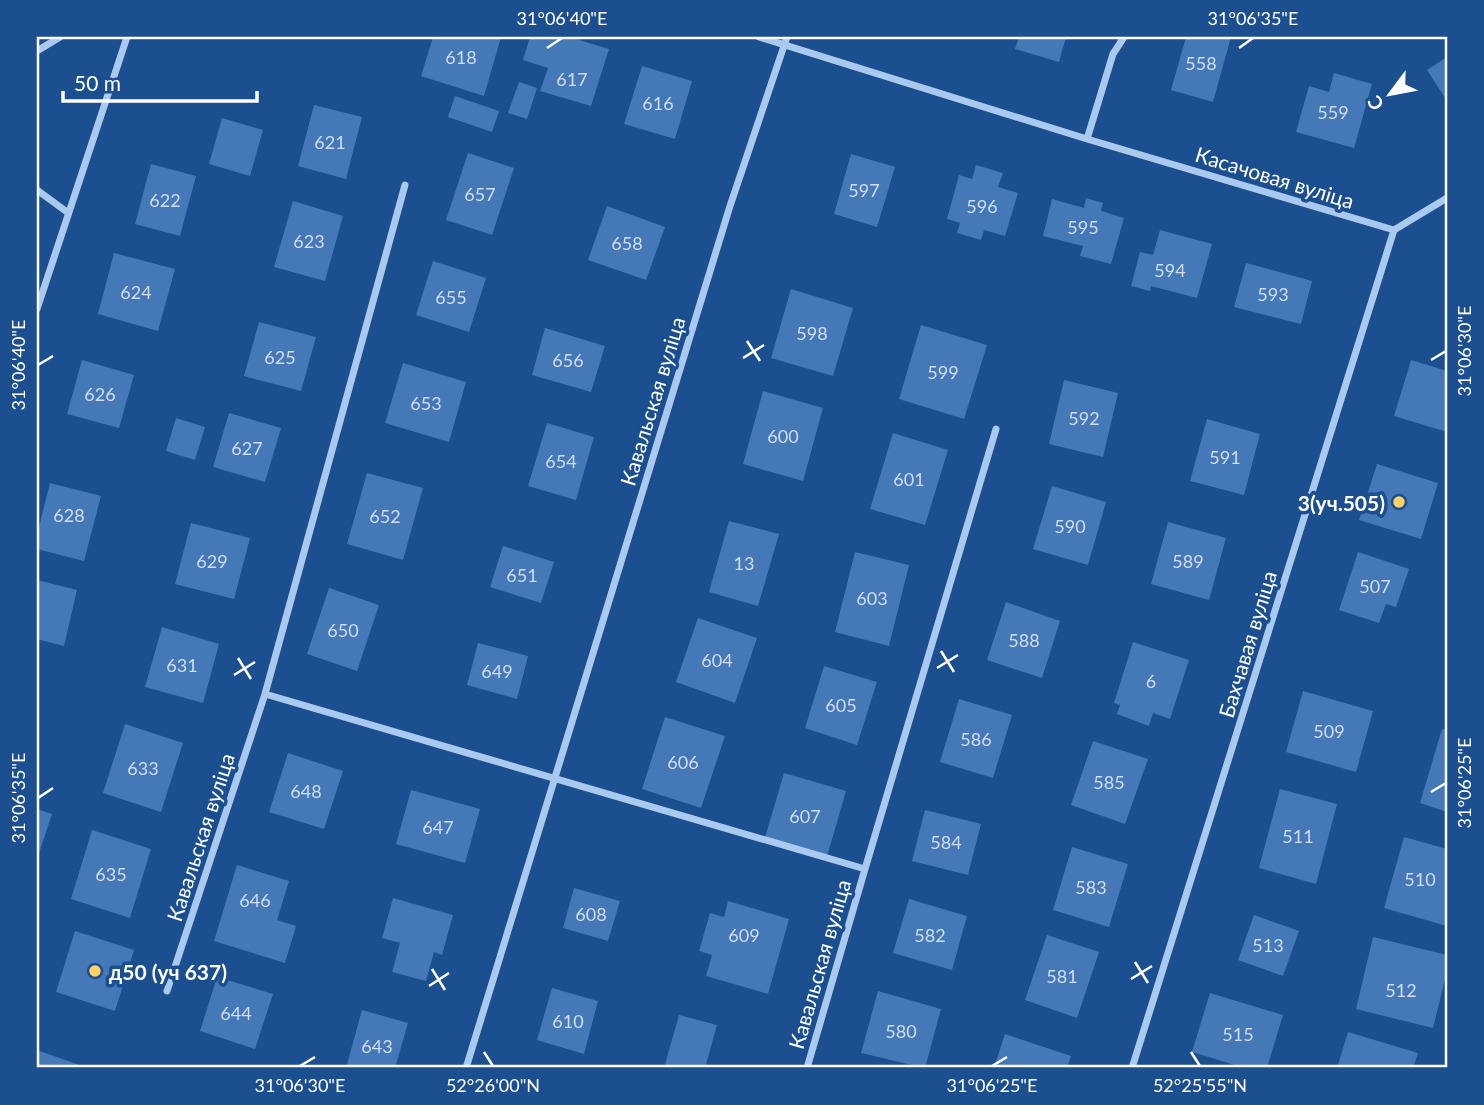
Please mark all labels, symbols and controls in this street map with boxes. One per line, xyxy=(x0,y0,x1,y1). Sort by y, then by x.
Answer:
text: 31°06'40"E xyxy=(517,7,607,29)
text: 31°06'35"E xyxy=(1208,7,1298,29)
house number: 618 xyxy=(445,46,477,68)
house number: 558 xyxy=(1185,52,1217,74)
scale bar xyxy=(63,60,257,104)
north arrow xyxy=(1354,60,1424,130)
house number: 617 xyxy=(556,68,588,90)
text: 50 m xyxy=(74,70,121,95)
text: С xyxy=(1362,91,1388,115)
house number: 616 xyxy=(642,92,674,114)
house number: 559 xyxy=(1317,101,1349,123)
house number: 621 xyxy=(314,131,346,153)
street label: Касачовая вуліца xyxy=(1193,141,1357,213)
house number: 597 xyxy=(848,179,880,201)
house number: 657 xyxy=(464,183,496,205)
house number: 622 xyxy=(149,189,181,211)
house number: 596 xyxy=(966,195,998,217)
house number: 595 xyxy=(1067,216,1099,238)
house number: 623 xyxy=(293,230,325,252)
house number: 658 xyxy=(611,232,643,254)
house number: 594 xyxy=(1154,259,1186,281)
house number: 624 xyxy=(120,281,152,303)
house number: 593 xyxy=(1257,283,1289,305)
house number: 655 xyxy=(435,286,467,308)
text: 31°06'30"E xyxy=(1453,306,1475,396)
street label: Кавальская вуліца xyxy=(614,314,690,488)
text: 31°06'40"E xyxy=(7,320,29,410)
house number: 598 xyxy=(796,322,828,344)
house number: 625 xyxy=(264,346,296,368)
house number: 656 xyxy=(552,349,584,371)
house number: 599 xyxy=(927,361,959,383)
house number: 626 xyxy=(84,383,116,405)
house number: 653 xyxy=(410,392,442,414)
house number: 592 xyxy=(1068,407,1100,429)
house number: 600 xyxy=(767,425,799,447)
house number: 627 xyxy=(231,437,263,459)
house number: 591 xyxy=(1209,446,1241,468)
house number: 654 xyxy=(545,450,577,472)
house number: 601 xyxy=(893,468,925,490)
place label: 3(уч.505) xyxy=(1298,490,1385,515)
marker: 3(уч.505) xyxy=(1391,494,1407,510)
house number: 628 xyxy=(53,504,85,526)
house number: 652 xyxy=(369,505,401,527)
house number: 590 xyxy=(1054,515,1086,537)
house number: 629 xyxy=(196,550,228,572)
house number: 589 xyxy=(1172,550,1204,572)
house number: 13 xyxy=(734,552,754,574)
house number: 651 xyxy=(506,564,538,586)
street label: Бахчавая вуліца xyxy=(1213,568,1281,720)
house number: 507 xyxy=(1359,575,1391,597)
house number: 603 xyxy=(856,587,888,609)
house number: 650 xyxy=(327,619,359,641)
house number: 588 xyxy=(1008,629,1040,651)
house number: 604 xyxy=(701,649,733,671)
house number: 631 xyxy=(166,654,198,676)
house number: 649 xyxy=(481,660,513,682)
house number: 6 xyxy=(1146,670,1156,692)
house number: 605 xyxy=(825,694,857,716)
house number: 509 xyxy=(1313,720,1345,742)
house number: 586 xyxy=(960,728,992,750)
text: 31°06'25"E xyxy=(1453,738,1475,828)
street label: Кавальская вуліца xyxy=(161,750,239,924)
house number: 606 xyxy=(667,751,699,773)
text: 31°06'35"E xyxy=(7,753,29,843)
house number: 633 xyxy=(127,757,159,779)
house number: 585 xyxy=(1093,771,1125,793)
house number: 648 xyxy=(290,780,322,802)
house number: 607 xyxy=(789,805,821,827)
house number: 647 xyxy=(422,816,454,838)
house number: 511 xyxy=(1282,825,1314,847)
house number: 584 xyxy=(930,831,962,853)
house number: 635 xyxy=(95,863,127,885)
house number: 510 xyxy=(1404,868,1436,890)
street label: Кавальская вуліца xyxy=(783,876,855,1052)
house number: 583 xyxy=(1075,876,1107,898)
house number: 646 xyxy=(239,889,271,911)
house number: 608 xyxy=(575,903,607,925)
house number: 609 xyxy=(728,924,760,946)
house number: 582 xyxy=(914,924,946,946)
house number: 513 xyxy=(1252,934,1284,956)
place label: д50 (уч 637) xyxy=(109,959,227,984)
marker: д50 (уч 637) xyxy=(87,963,103,979)
house number: 581 xyxy=(1046,965,1078,987)
house number: 512 xyxy=(1385,979,1417,1001)
house number: 644 xyxy=(220,1002,252,1024)
house number: 610 xyxy=(552,1010,584,1032)
house number: 580 xyxy=(885,1020,917,1042)
house number: 515 xyxy=(1222,1023,1254,1045)
house number: 643 xyxy=(361,1035,393,1057)
text: 31°06'30"E xyxy=(255,1074,345,1096)
text: 52°26'00"N xyxy=(446,1074,540,1096)
text: 31°06'25"E xyxy=(947,1074,1037,1096)
text: 52°25'55"N xyxy=(1153,1074,1247,1096)

